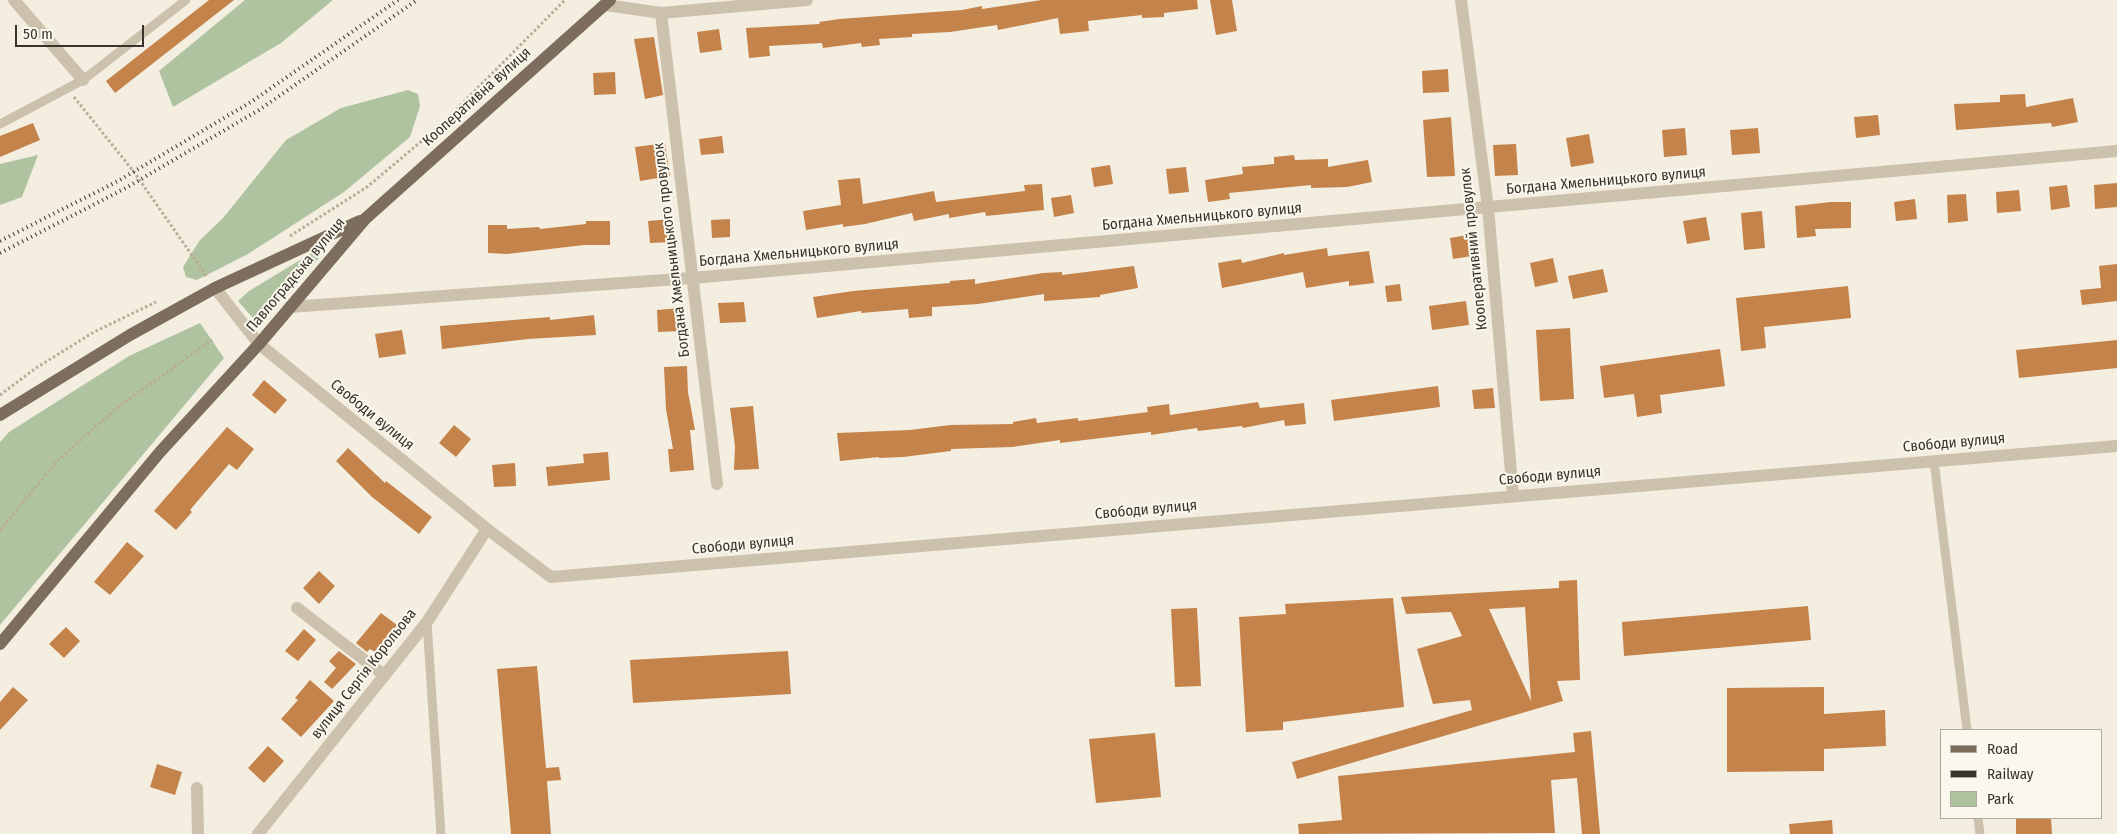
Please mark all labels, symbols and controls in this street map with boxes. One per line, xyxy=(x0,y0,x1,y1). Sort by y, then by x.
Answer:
scale bar xyxy=(18,15,146,47)
text: 50 m xyxy=(23,25,53,43)
street label: Кооперативна вулиця xyxy=(419,44,535,150)
street label: Богдана Хмельницького провулок xyxy=(650,142,694,358)
street label: Богдана Хмельницького вулиця xyxy=(1505,163,1707,199)
street label: Кооперативний провулок xyxy=(1457,167,1491,331)
street label: Богдана Хмельницького вулиця xyxy=(1101,199,1303,235)
street label: Павлоградська вулиця xyxy=(243,214,349,336)
street label: Богдана Хмельницького вулиця xyxy=(698,235,900,271)
street label: Свободи вулиця xyxy=(327,376,417,454)
street label: Свободи вулиця xyxy=(1902,430,2006,456)
street label: Свободи вулиця xyxy=(1498,463,1602,489)
street label: Свободи вулиця xyxy=(1094,497,1198,523)
street label: Свободи вулиця xyxy=(691,532,795,558)
street label: вулиця Сергія Корольова xyxy=(308,605,420,743)
legend xyxy=(1940,729,2102,819)
text: Road xyxy=(1987,740,2018,758)
text: Railway xyxy=(1987,765,2034,783)
text: Park xyxy=(1987,790,2014,808)

